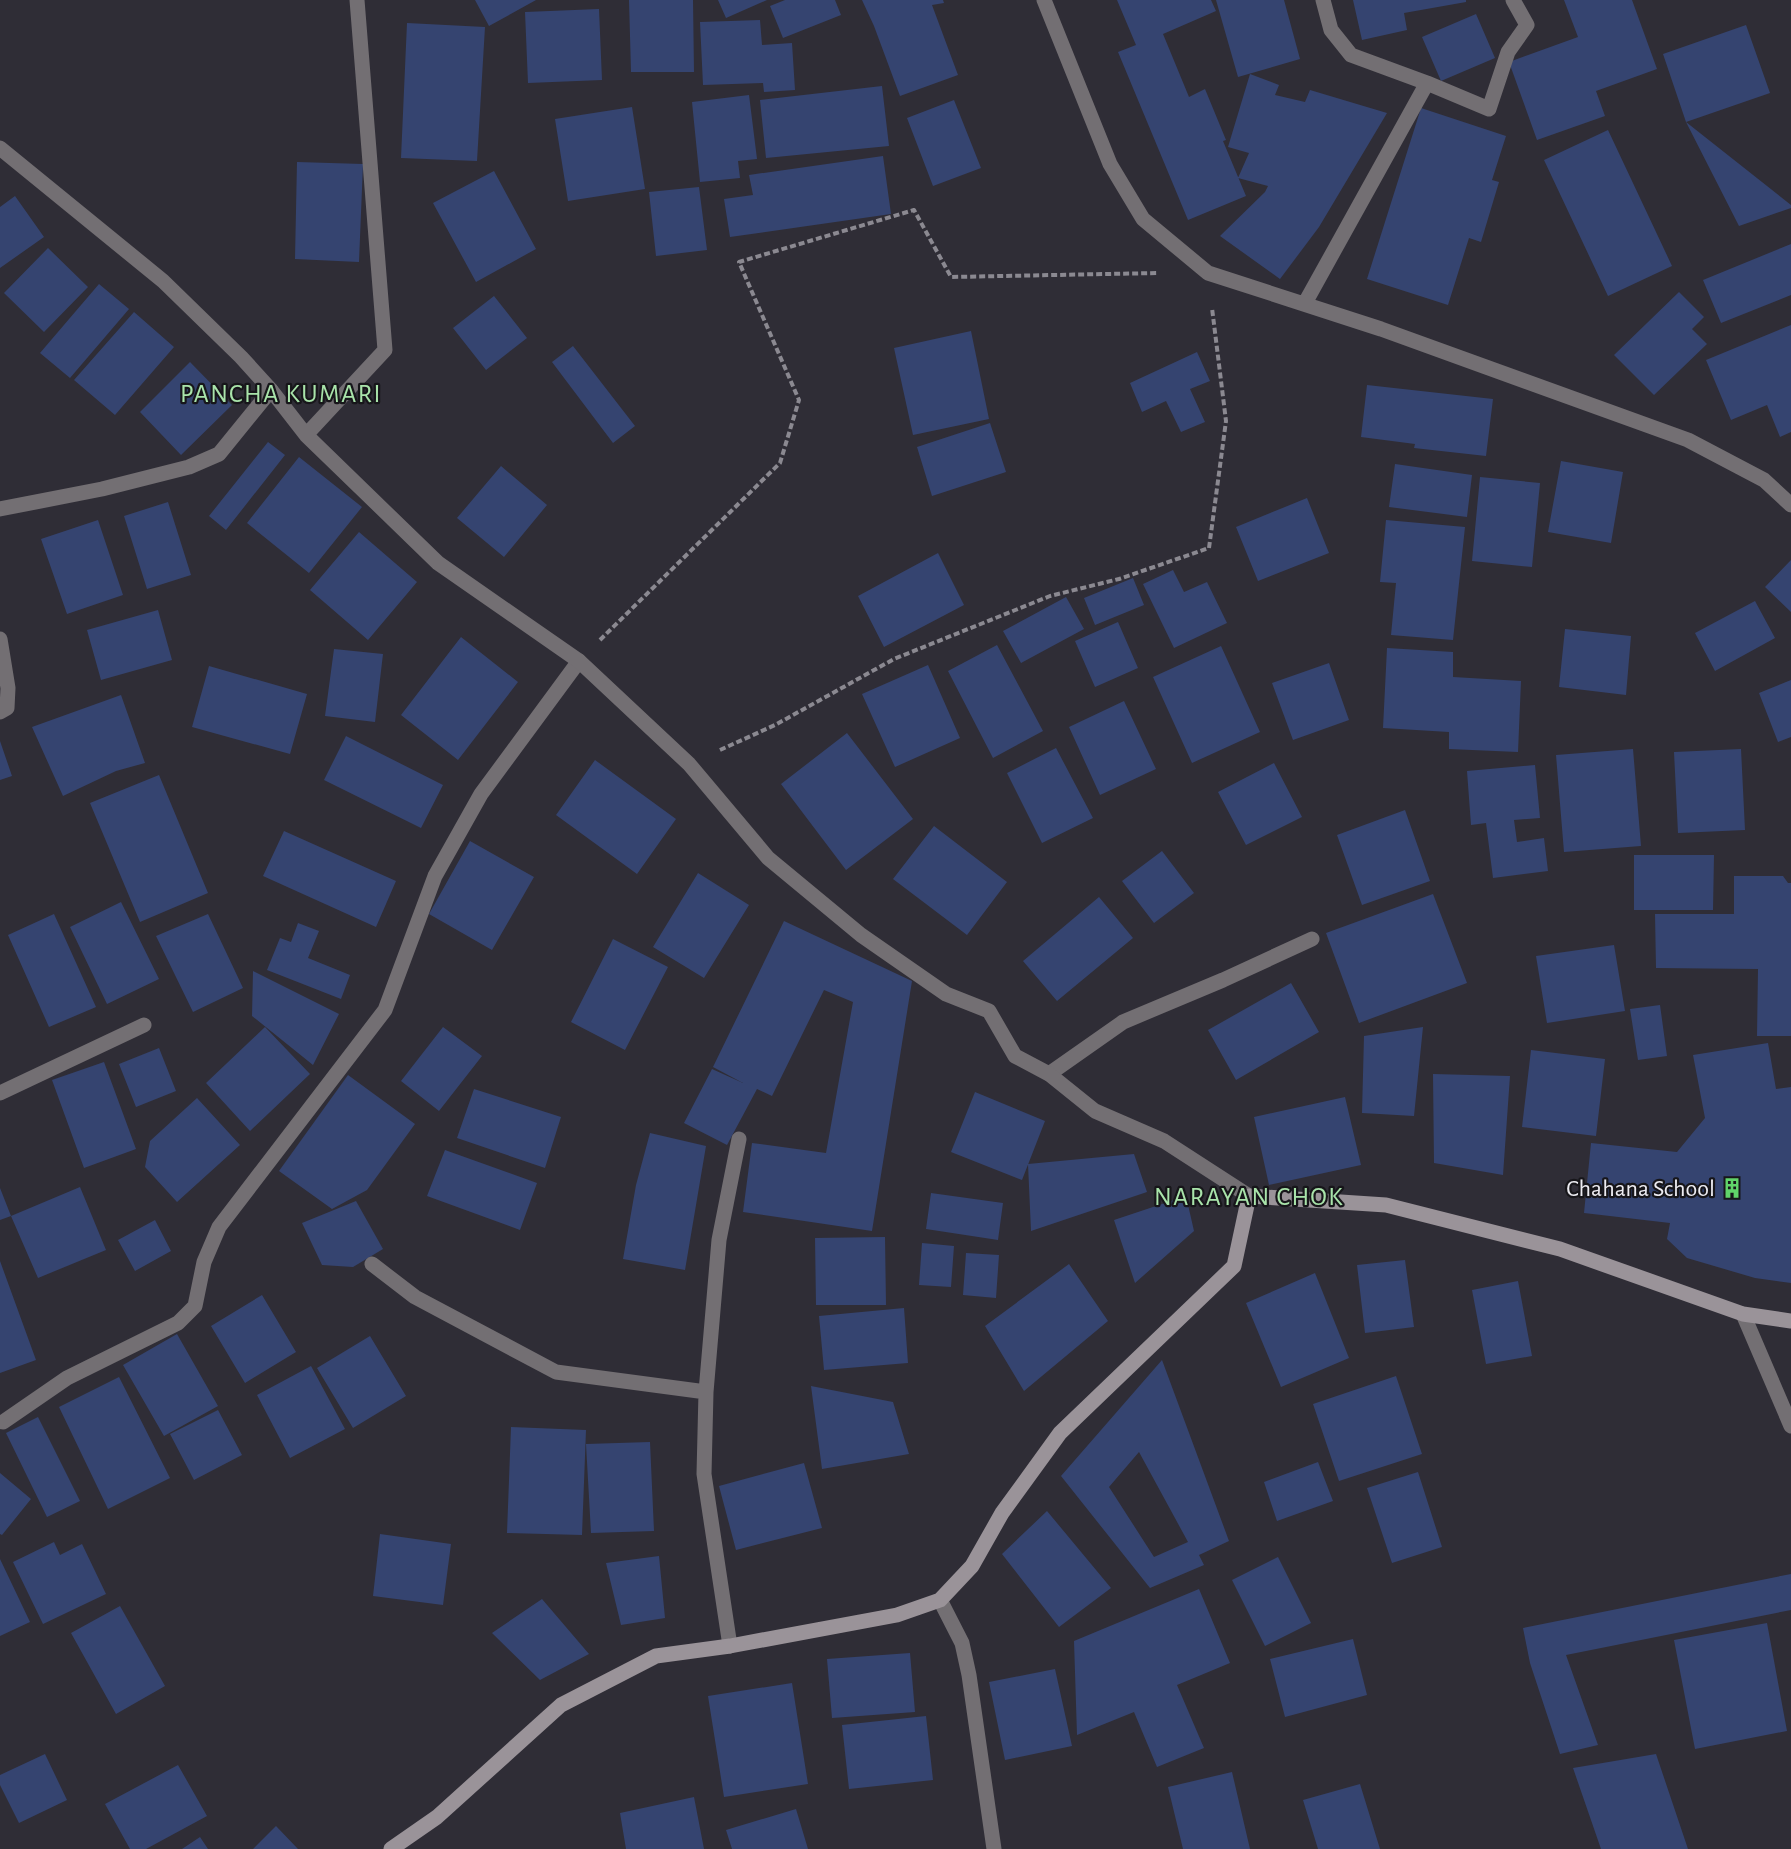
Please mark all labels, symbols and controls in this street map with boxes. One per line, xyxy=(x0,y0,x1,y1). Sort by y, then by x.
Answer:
district label: PANCHA KUMARI xyxy=(180,381,382,407)
building icon: Chahana School xyxy=(1720,1176,1744,1200)
place label: Chahana School xyxy=(1566,1177,1715,1201)
district label: NARAYAN CHOK xyxy=(1154,1184,1344,1210)

